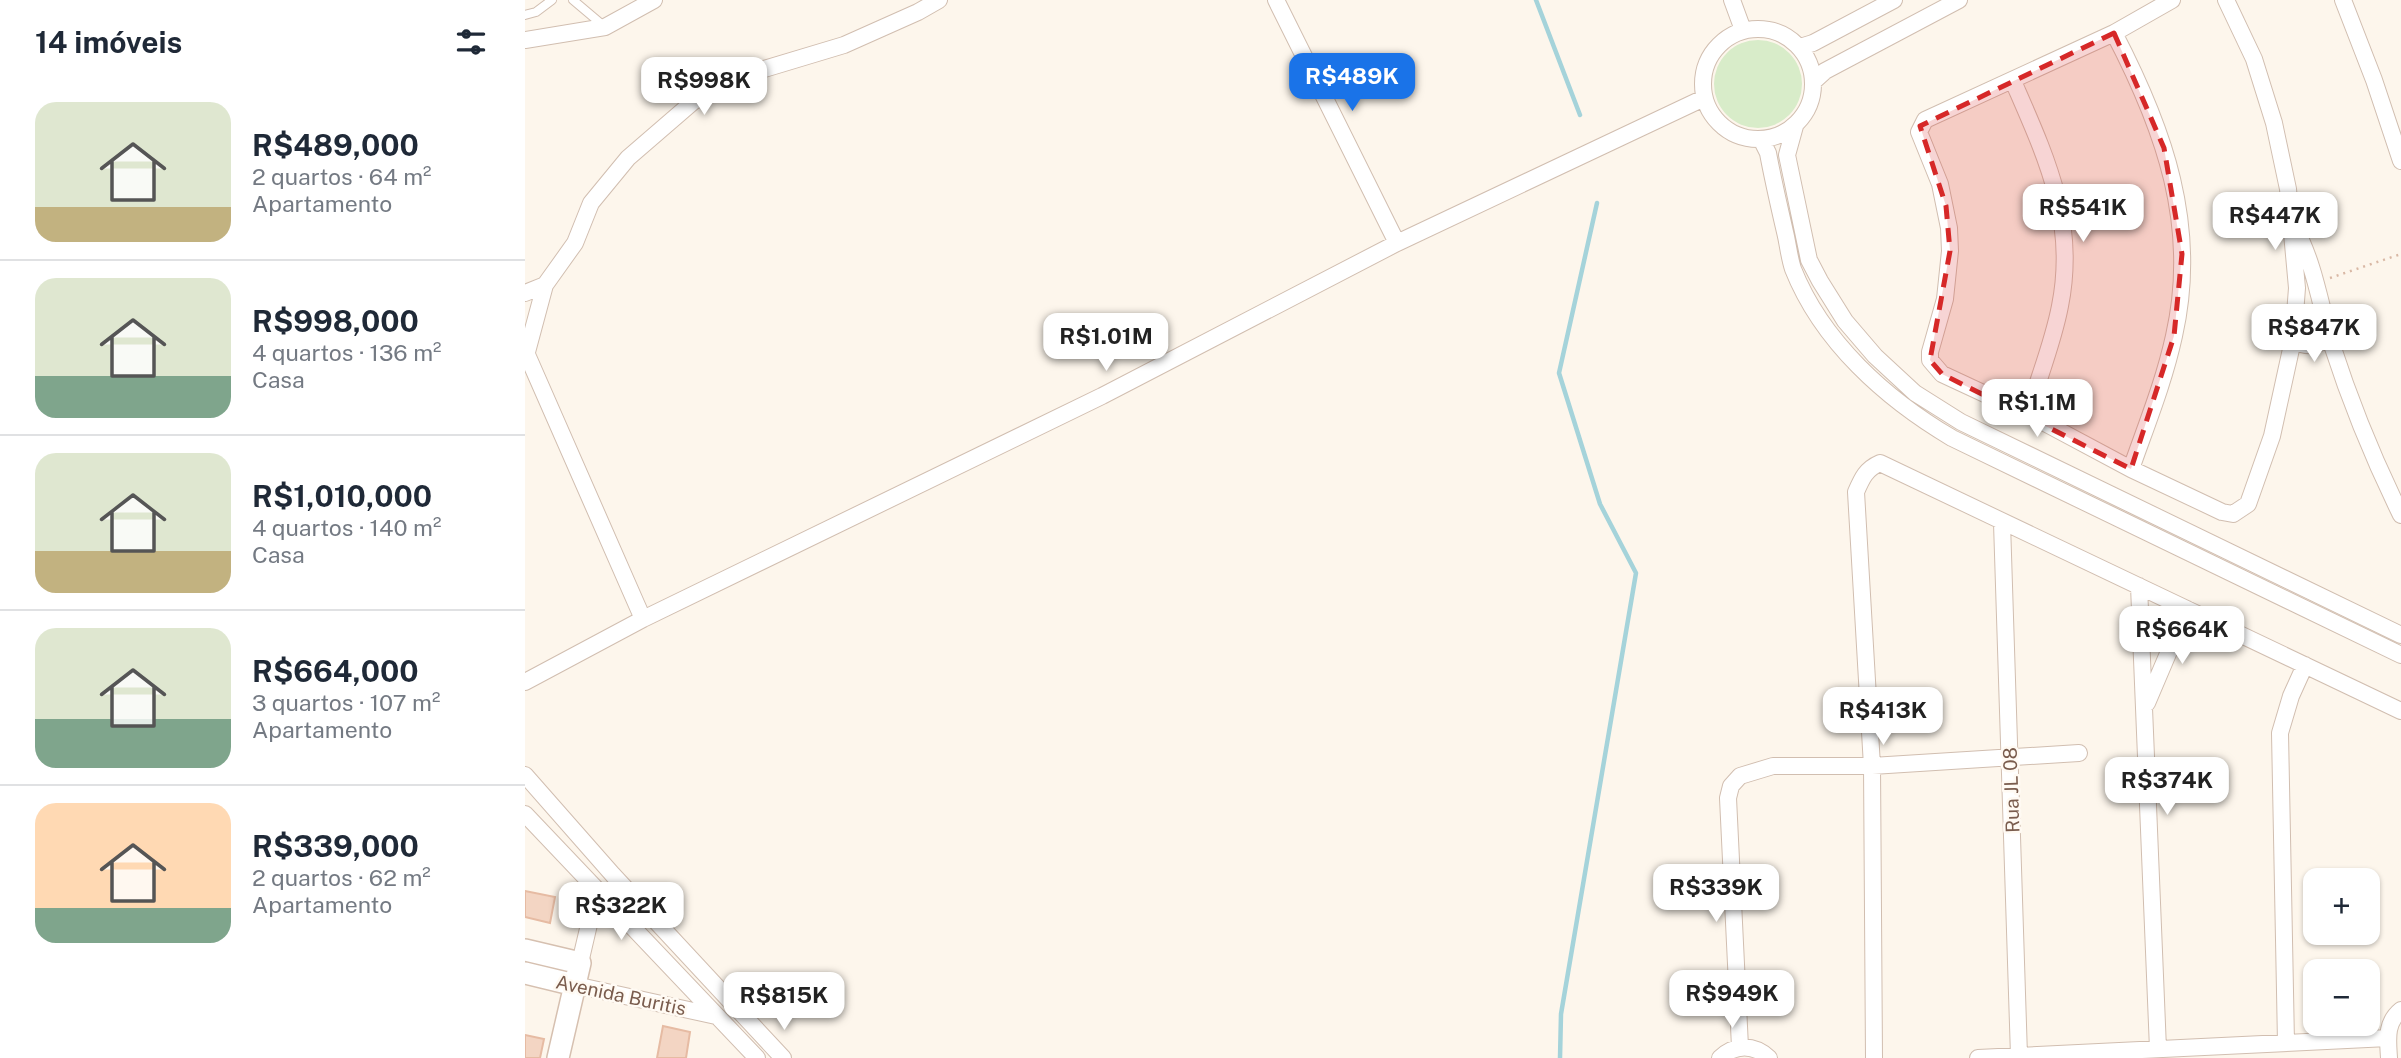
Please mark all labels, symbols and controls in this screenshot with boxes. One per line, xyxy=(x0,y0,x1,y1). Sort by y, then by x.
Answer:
icon: filters xyxy=(452,23,490,61)
text: 14 imóveis xyxy=(35,24,182,60)
pin: R$489K xyxy=(1295,54,1409,113)
pin: R$998K xyxy=(647,58,761,117)
text: R$489K xyxy=(1305,62,1399,89)
text: R$998K xyxy=(657,66,751,93)
text: R$489,000 xyxy=(252,127,419,163)
icon: home xyxy=(91,130,175,214)
text: 2 quartos · 64 m² xyxy=(252,163,432,190)
pin: R$541K xyxy=(2026,184,2140,244)
text: Apartamento xyxy=(252,190,392,217)
pin: R$447K xyxy=(2218,192,2332,252)
text: R$541K xyxy=(2039,193,2127,220)
text: R$447K xyxy=(2229,201,2321,228)
text: R$998,000 xyxy=(252,303,419,339)
pin: R$847K xyxy=(2257,304,2371,364)
icon: home xyxy=(91,306,175,390)
text: R$847K xyxy=(2268,313,2361,340)
pin: R$1.01M xyxy=(1041,314,1171,373)
text: R$1.01M xyxy=(1059,322,1153,349)
text: 4 quartos · 136 m² xyxy=(252,339,442,366)
text: Casa xyxy=(252,366,305,393)
pin: R$1.1M xyxy=(1980,380,2094,439)
text: R$1.1M xyxy=(1998,388,2076,415)
text: R$1,010,000 xyxy=(252,478,432,514)
icon: home xyxy=(91,481,175,565)
text: 4 quartos · 140 m² xyxy=(252,514,441,541)
text: Casa xyxy=(252,541,305,568)
pin: R$664K xyxy=(2125,606,2239,666)
text: R$664K xyxy=(2135,615,2229,642)
text: R$664,000 xyxy=(252,653,419,689)
icon: home xyxy=(91,656,175,740)
pin: R$413K xyxy=(1826,688,1940,747)
text: 3 quartos · 107 m² xyxy=(252,689,440,716)
text: R$413K xyxy=(1839,696,1927,723)
text: Apartamento xyxy=(252,716,392,743)
street label: Rua JL 08 xyxy=(1999,747,2023,833)
pin: R$374K xyxy=(2110,758,2224,817)
text: R$374K xyxy=(2121,766,2213,793)
text: R$339,000 xyxy=(252,828,419,864)
icon: home xyxy=(91,831,175,915)
text: 2 quartos · 62 m² xyxy=(252,864,431,891)
pin: R$339K xyxy=(1659,864,1773,924)
map controls xyxy=(2303,868,2380,1036)
button: + xyxy=(2303,868,2380,945)
text: R$339K xyxy=(1669,873,1763,900)
pin: R$322K xyxy=(564,883,678,942)
text: Apartamento xyxy=(252,891,392,918)
text: R$322K xyxy=(575,891,667,918)
button: − xyxy=(2303,959,2380,1036)
street label: Avenida Buritis xyxy=(554,970,688,1020)
pin: R$949K xyxy=(1675,970,1789,1030)
pin: R$815K xyxy=(727,972,841,1032)
text: R$949K xyxy=(1685,979,1779,1006)
text: R$815K xyxy=(740,981,828,1008)

